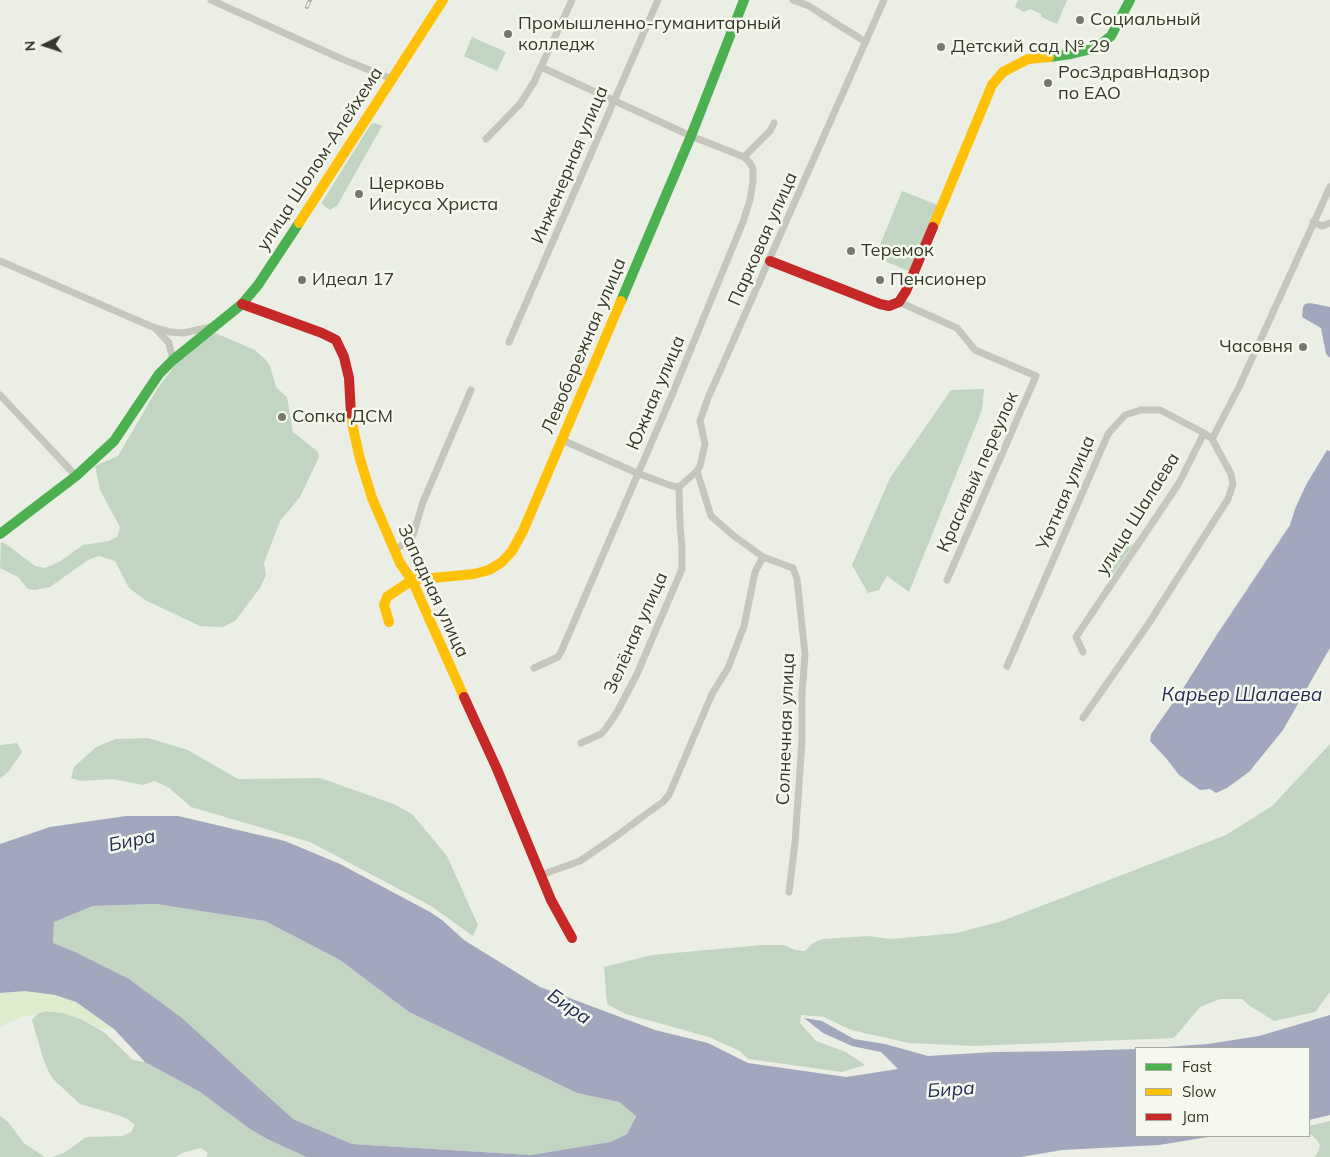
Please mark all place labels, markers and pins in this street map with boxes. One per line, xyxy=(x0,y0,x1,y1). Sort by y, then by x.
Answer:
place label: Социальный xyxy=(1090,9,1201,31)
place label: Промышленно-гуманитарный колледж xyxy=(518,13,781,56)
marker: Социальный xyxy=(1074,14,1086,26)
marker: Промышленно-гуманитарный колледж xyxy=(502,28,514,40)
place label: Детский сад № 29 xyxy=(951,36,1110,58)
marker: Детский сад № 29 xyxy=(935,41,947,53)
place label: РосЗдравНадзор по ЕАО xyxy=(1058,62,1210,104)
marker: РосЗдравНадзор по ЕАО xyxy=(1042,77,1054,89)
place label: Церковь Иисуса Христа xyxy=(369,173,498,215)
marker: Церковь Иисуса Христа xyxy=(353,188,365,200)
place label: Теремок xyxy=(861,240,934,262)
marker: Теремок xyxy=(845,245,857,257)
place label: Идеал 17 xyxy=(312,269,394,291)
place label: Пенсионер xyxy=(890,269,986,291)
marker: Идеал 17 xyxy=(296,274,308,286)
marker: Пенсионер xyxy=(874,274,886,286)
place label: Часовня xyxy=(1219,336,1293,358)
marker: Часовня xyxy=(1297,341,1309,353)
place label: Сопка ДСМ xyxy=(292,406,393,428)
marker: Сопка ДСМ xyxy=(276,411,288,423)

